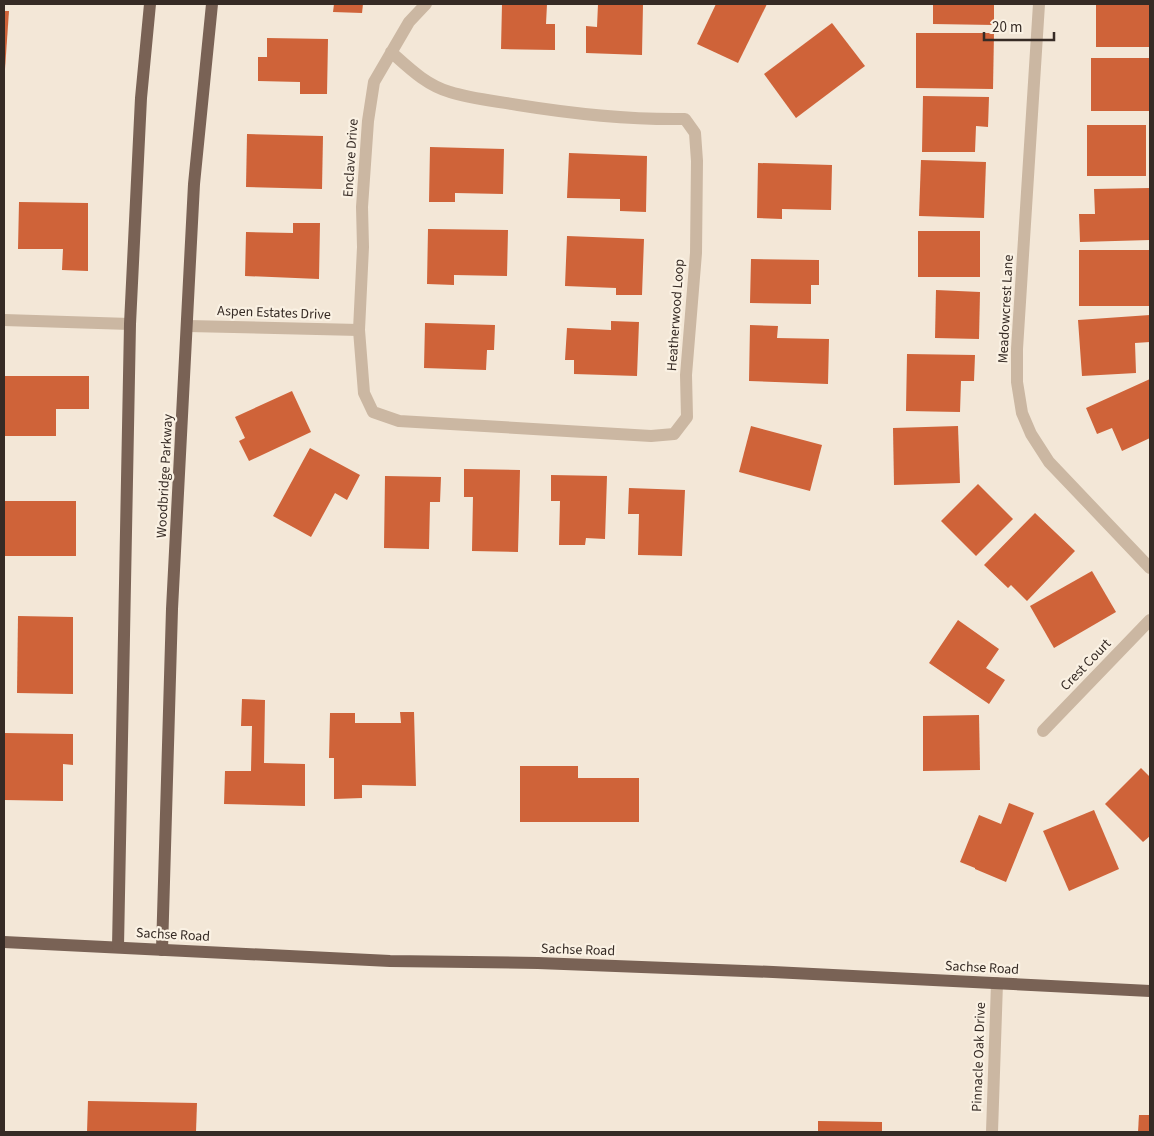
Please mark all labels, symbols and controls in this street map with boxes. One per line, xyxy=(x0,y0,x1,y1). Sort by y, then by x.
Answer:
scale bar xyxy=(984,10,1054,42)
text: 20 m xyxy=(992,17,1022,38)
street label: Enclave Drive xyxy=(338,118,364,198)
street label: Meadowcrest Lane xyxy=(993,254,1019,364)
street label: Heatherwood Loop xyxy=(662,258,690,372)
street label: Aspen Estates Drive xyxy=(217,301,331,325)
street label: Woodbridge Parkway xyxy=(152,413,178,538)
street label: Crest Court xyxy=(1056,634,1116,696)
street label: Sachse Road xyxy=(135,923,211,947)
street label: Sachse Road xyxy=(541,939,615,961)
street label: Sachse Road xyxy=(944,956,1020,980)
street label: Pinnacle Oak Drive xyxy=(967,1002,991,1112)

